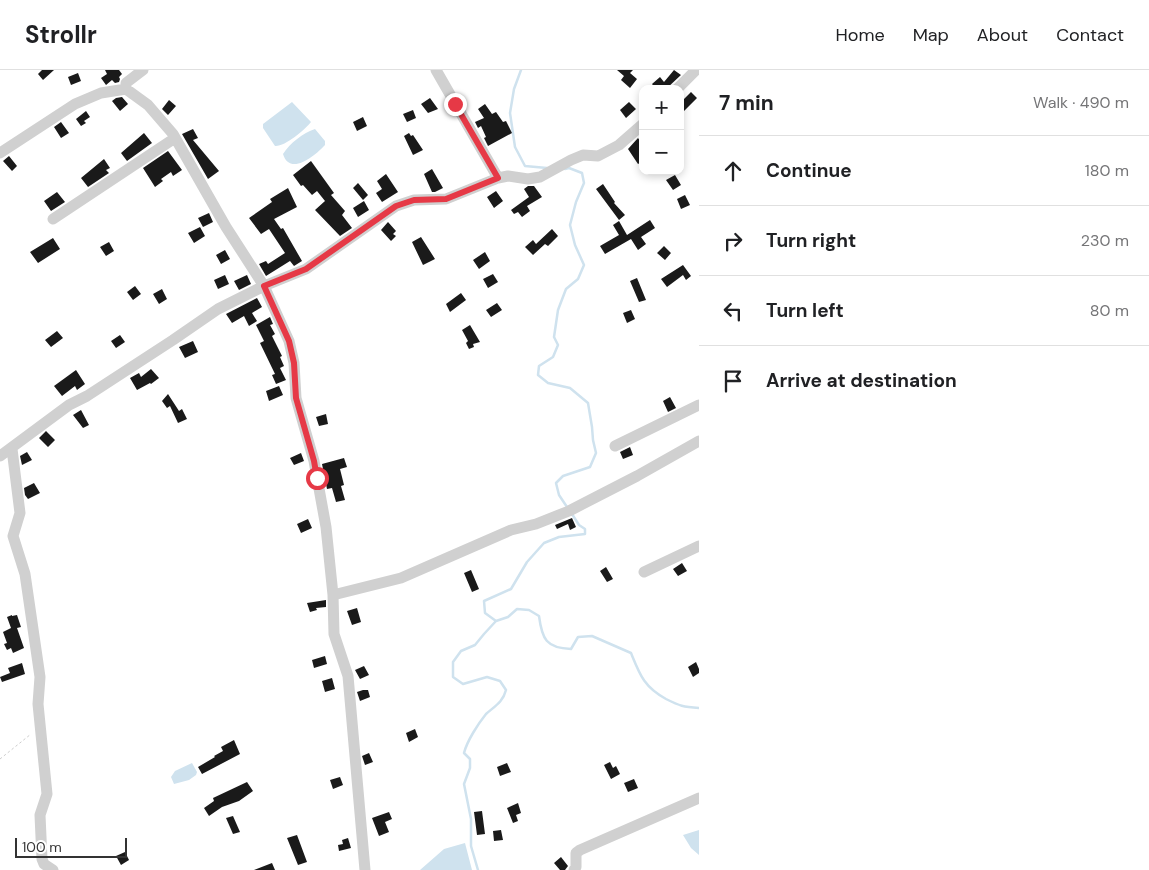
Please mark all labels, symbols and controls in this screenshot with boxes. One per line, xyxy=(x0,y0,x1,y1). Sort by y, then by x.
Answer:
text: Strollr xyxy=(25,19,97,50)
text: Home xyxy=(835,23,885,47)
text: Map xyxy=(913,23,949,47)
text: About xyxy=(977,23,1028,47)
text: Contact xyxy=(1056,23,1124,47)
map controls xyxy=(639,85,684,175)
button: + xyxy=(639,85,684,130)
text: 7 min xyxy=(719,89,774,117)
text: Walk · 490 m xyxy=(1033,92,1129,113)
route end xyxy=(444,93,467,116)
button: − xyxy=(639,130,684,175)
icon: ahead xyxy=(719,157,747,185)
text: Continue xyxy=(766,158,852,183)
text: 180 m xyxy=(1085,160,1129,181)
icon: right xyxy=(719,227,747,255)
text: Turn right xyxy=(766,228,856,253)
text: 230 m xyxy=(1081,230,1129,251)
icon: left xyxy=(719,297,747,325)
text: Turn left xyxy=(766,298,844,323)
text: 80 m xyxy=(1090,300,1129,321)
icon: arrive xyxy=(719,367,747,395)
text: Arrive at destination xyxy=(766,368,957,393)
route start xyxy=(306,467,329,490)
scale bar xyxy=(15,835,128,858)
text: 100 m xyxy=(22,838,62,856)

